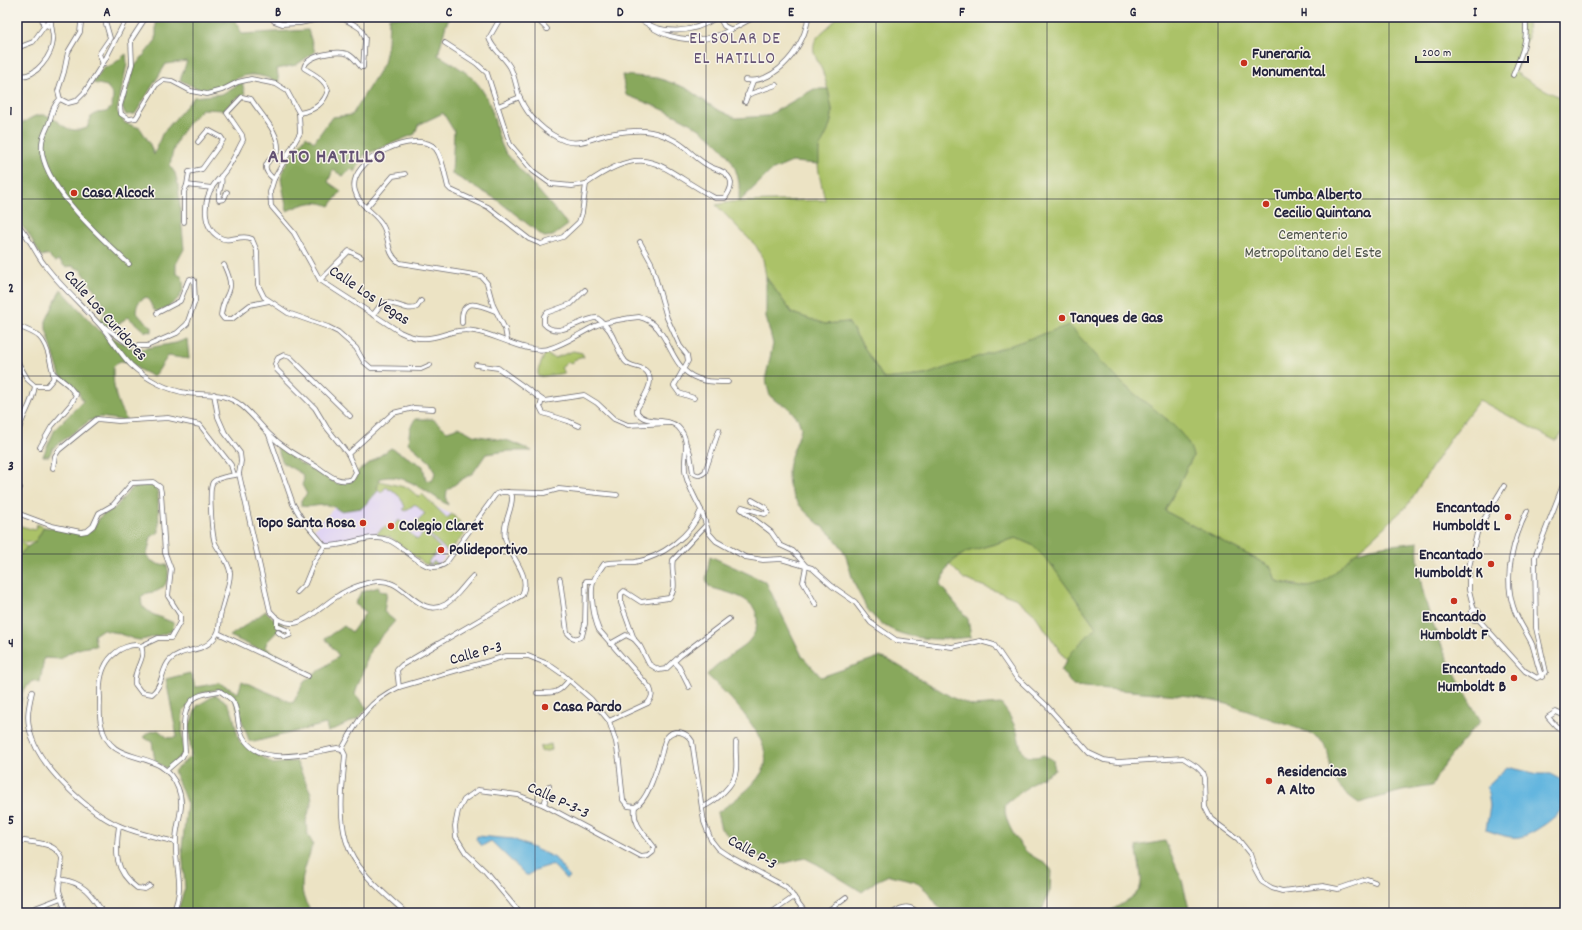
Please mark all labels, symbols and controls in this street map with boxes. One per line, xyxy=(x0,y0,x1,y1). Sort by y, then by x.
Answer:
text: A xyxy=(103,4,111,23)
text: B xyxy=(275,4,281,23)
text: C xyxy=(446,4,453,23)
text: D xyxy=(617,4,624,23)
text: E xyxy=(788,4,795,23)
text: F xyxy=(959,4,965,23)
text: G xyxy=(1130,4,1137,23)
text: H xyxy=(1301,4,1308,23)
text: I xyxy=(1473,4,1478,23)
district label: EL SOLAR DE EL HATILLO xyxy=(689,28,781,72)
scale bar xyxy=(1416,38,1528,64)
place label: Funeraria Monumental xyxy=(1252,43,1326,84)
text: 200 m xyxy=(1422,45,1451,62)
marker: Funeraria Monumental xyxy=(1239,58,1249,68)
text: 1 xyxy=(10,103,13,122)
district label: ALTO HATILLO xyxy=(268,144,386,172)
place label: Casa Alcock xyxy=(82,182,155,205)
place label: Tumba Alberto Cecilio Quintana xyxy=(1274,184,1372,225)
marker: Casa Alcock xyxy=(69,188,79,198)
marker: Tumba Alberto Cecilio Quintana xyxy=(1261,199,1271,209)
park label: Cementerio Metropolitano del Este xyxy=(1244,224,1382,265)
street label: Calle Los Vegas xyxy=(324,260,415,332)
street label: Calle Los Curidores xyxy=(58,265,152,367)
text: 2 xyxy=(8,280,14,299)
place label: Tanques de Gas xyxy=(1070,307,1164,330)
marker: Tanques de Gas xyxy=(1057,313,1067,323)
text: 3 xyxy=(8,458,14,477)
place label: Encantado Humboldt L xyxy=(1432,497,1500,538)
place label: Topo Santa Rosa xyxy=(257,512,356,535)
marker: Encantado Humboldt L xyxy=(1503,512,1513,522)
place label: Colegio Claret xyxy=(399,515,484,538)
marker: Topo Santa Rosa xyxy=(358,518,368,528)
marker: Colegio Claret xyxy=(386,521,396,531)
place label: Polideportivo xyxy=(449,539,528,562)
place label: Encantado Humboldt K xyxy=(1415,544,1484,585)
marker: Polideportivo xyxy=(436,545,446,555)
marker: Encantado Humboldt K xyxy=(1486,559,1496,569)
marker: Encantado Humboldt F xyxy=(1449,596,1459,606)
place label: Encantado Humboldt F xyxy=(1420,606,1489,647)
text: 4 xyxy=(8,635,14,654)
street label: Calle P-3 xyxy=(447,636,505,672)
place label: Encantado Humboldt B xyxy=(1437,658,1506,699)
marker: Encantado Humboldt B xyxy=(1509,673,1519,683)
place label: Casa Pardo xyxy=(553,696,622,719)
marker: Casa Pardo xyxy=(540,702,550,712)
place label: Residencias A Alto xyxy=(1277,761,1347,802)
marker: Residencias A Alto xyxy=(1264,776,1274,786)
street label: Calle P-3-3 xyxy=(523,777,593,825)
text: 5 xyxy=(8,812,14,831)
street label: Calle P-3 xyxy=(723,830,781,876)

